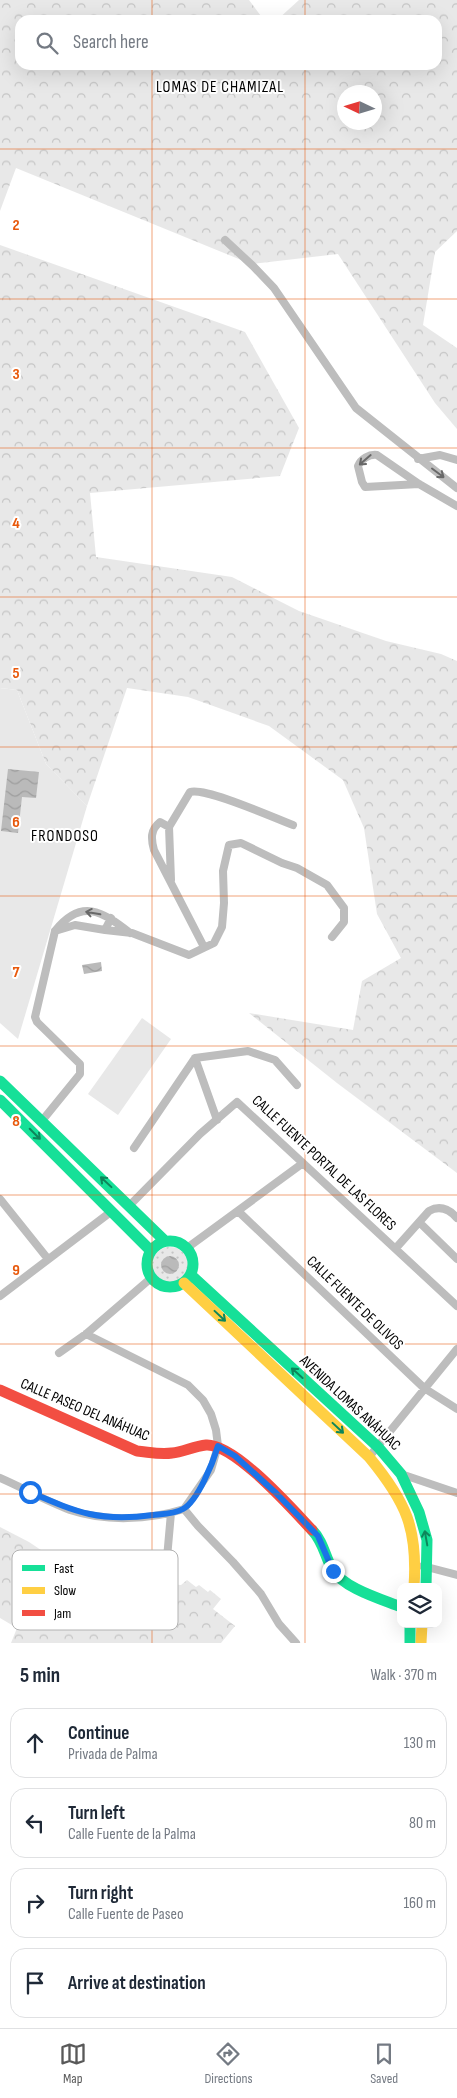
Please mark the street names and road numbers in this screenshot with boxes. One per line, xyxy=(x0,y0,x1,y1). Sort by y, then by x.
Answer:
street label: CALLE FUENTE PORTAL DE LAS FLORES xyxy=(248,1091,400,1235)
street label: CALLE FUENTE DE OLIVOS xyxy=(303,1252,407,1354)
street label: AVENIDA LOMAS ANÁHUAC xyxy=(295,1351,405,1455)
street label: CALLE PASEO DEL ANÁHUAC xyxy=(18,1374,152,1446)

